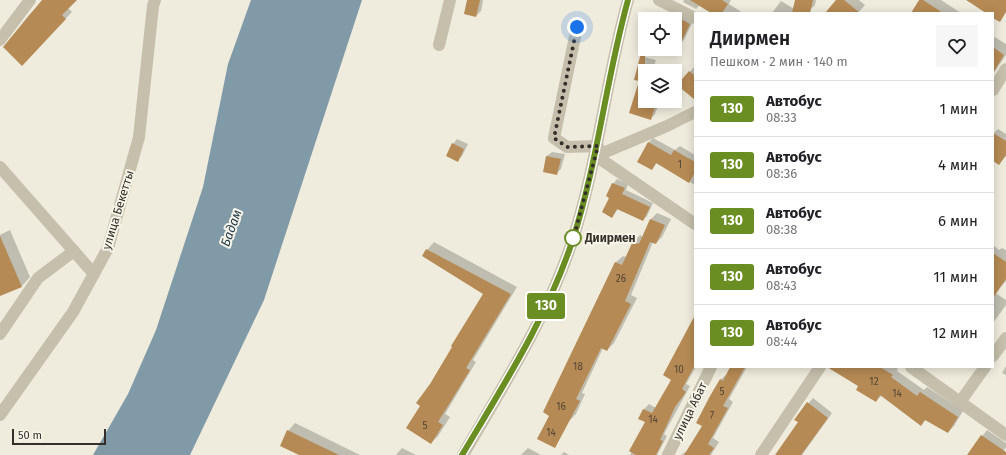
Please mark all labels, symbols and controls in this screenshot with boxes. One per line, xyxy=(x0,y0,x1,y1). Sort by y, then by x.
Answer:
map controls xyxy=(638,12,682,108)
button: locate xyxy=(638,12,682,56)
your location xyxy=(567,17,587,37)
button: heart xyxy=(936,25,978,67)
text: Диирмен xyxy=(710,27,790,50)
text: Пешком · 2 мин · 140 m xyxy=(710,54,848,69)
button: layers xyxy=(638,64,682,108)
text: Автобус xyxy=(766,92,822,110)
text: 130 xyxy=(721,100,743,117)
text: 1 мин xyxy=(940,100,978,118)
text: 08:33 xyxy=(766,110,797,125)
text: Автобус xyxy=(766,148,822,166)
text: 130 xyxy=(721,156,743,173)
text: 4 мин xyxy=(938,156,978,174)
house number: 1 xyxy=(678,159,682,171)
text: 08:36 xyxy=(766,166,797,181)
street label: улица Бекетты xyxy=(99,169,137,251)
text: Автобус xyxy=(766,204,822,222)
water label: Бадам xyxy=(217,207,245,249)
text: 130 xyxy=(721,212,743,229)
text: 6 мин xyxy=(938,212,978,230)
text: 08:38 xyxy=(766,222,797,237)
marker: Диирмен xyxy=(564,229,582,247)
place label: Диирмен xyxy=(584,231,636,245)
text: Автобус xyxy=(766,260,822,278)
text: 130 xyxy=(721,268,743,285)
text: 11 мин xyxy=(933,268,978,286)
house number: 26 xyxy=(616,273,626,285)
text: 08:43 xyxy=(766,278,797,293)
line badge: 130 xyxy=(523,293,569,319)
text: 130 xyxy=(535,297,557,314)
text: Автобус xyxy=(766,316,822,334)
text: 130 xyxy=(721,324,743,341)
text: 12 мин xyxy=(932,324,978,342)
text: 08:44 xyxy=(766,334,797,349)
house number: 18 xyxy=(573,361,583,373)
house number: 10 xyxy=(674,364,684,376)
house number: 12 xyxy=(869,376,879,388)
street label: улица Абат xyxy=(670,380,710,442)
house number: 5 xyxy=(719,386,725,398)
house number: 14 xyxy=(892,388,903,400)
house number: 16 xyxy=(556,401,566,413)
house number: 7 xyxy=(710,410,715,422)
house number: 14 xyxy=(648,414,659,426)
house number: 5 xyxy=(422,420,428,432)
scale bar xyxy=(12,427,106,446)
house number: 14 xyxy=(546,427,557,439)
text: 50 m xyxy=(18,429,42,442)

